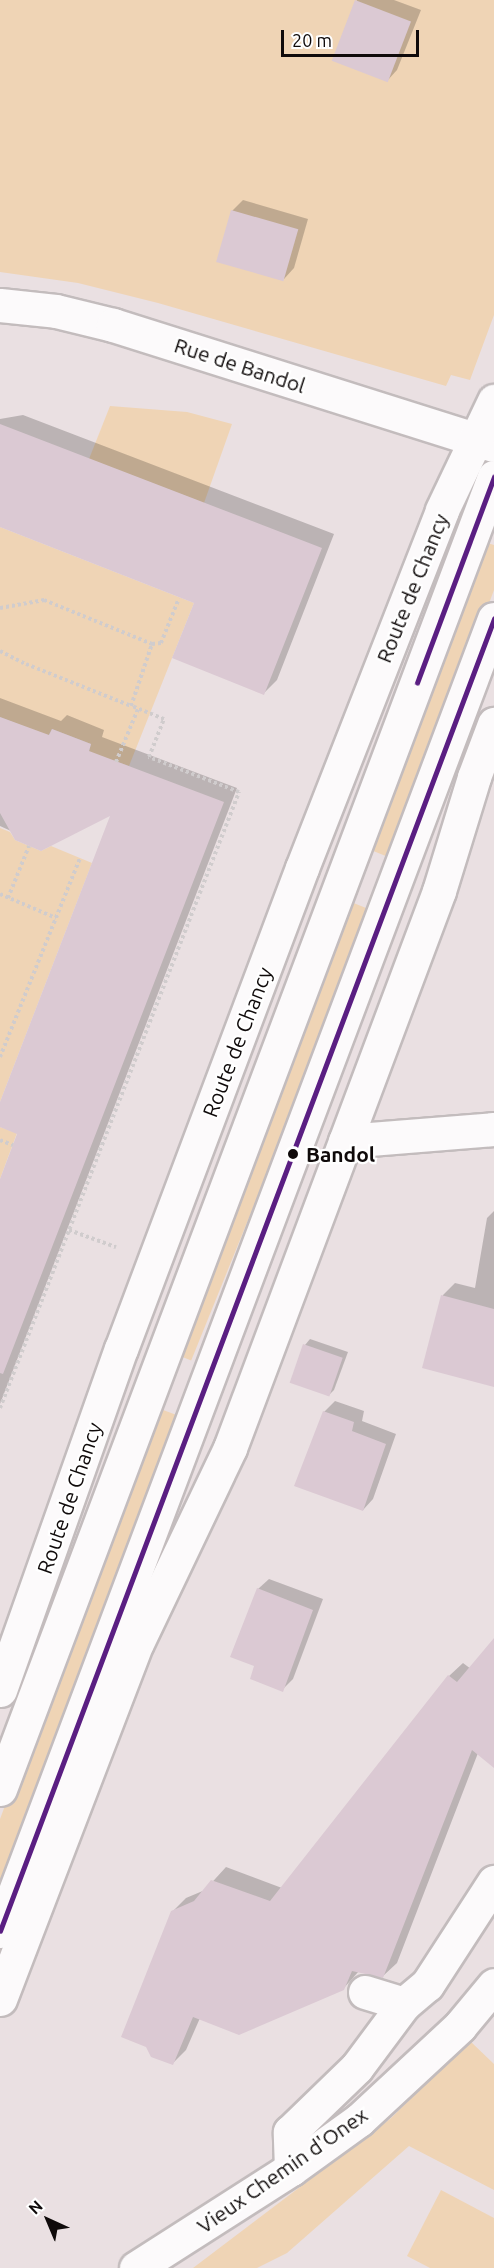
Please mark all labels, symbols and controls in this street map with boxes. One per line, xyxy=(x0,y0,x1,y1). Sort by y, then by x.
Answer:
scale bar xyxy=(284,18,422,56)
text: 20 m xyxy=(292,30,332,50)
street label: Rue de Bandol xyxy=(171,332,309,398)
street label: Route de Chancy xyxy=(371,510,453,666)
street label: Route de Chancy xyxy=(197,964,277,1120)
place label: Bandol xyxy=(306,1141,375,1167)
marker: Bandol xyxy=(284,1145,302,1163)
street label: Route de Chancy xyxy=(31,1419,107,1577)
street label: Vieux Chemin d'Onex xyxy=(192,2102,372,2238)
north arrow xyxy=(18,2190,78,2250)
text: N xyxy=(25,2196,46,2218)

